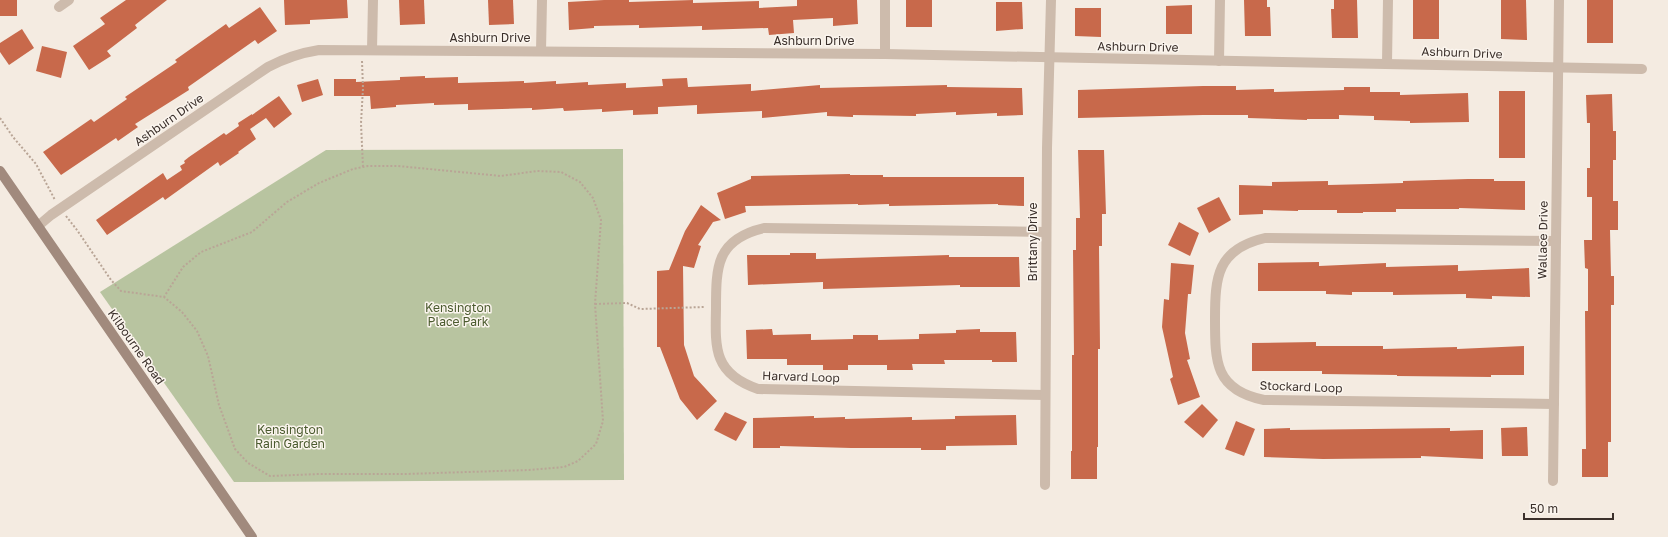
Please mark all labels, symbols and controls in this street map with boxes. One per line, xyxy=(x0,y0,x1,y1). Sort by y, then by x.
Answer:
street label: Ashburn Drive xyxy=(449,30,531,45)
street label: Ashburn Drive xyxy=(773,33,855,48)
street label: Ashburn Drive xyxy=(1097,38,1179,55)
street label: Ashburn Drive xyxy=(1421,44,1503,61)
street label: Ashburn Drive xyxy=(131,90,206,149)
street label: Wallace Drive xyxy=(1534,201,1551,279)
street label: Brittany Drive xyxy=(1025,203,1040,281)
park label: Kensington Place Park xyxy=(425,300,491,329)
street label: Kilbourne Road xyxy=(105,306,168,387)
street label: Harvard Loop xyxy=(762,368,840,385)
street label: Stockard Loop xyxy=(1259,378,1343,395)
park label: Kensington Rain Garden xyxy=(255,422,325,451)
scale bar xyxy=(1524,495,1613,521)
text: 50 m xyxy=(1530,501,1558,516)

